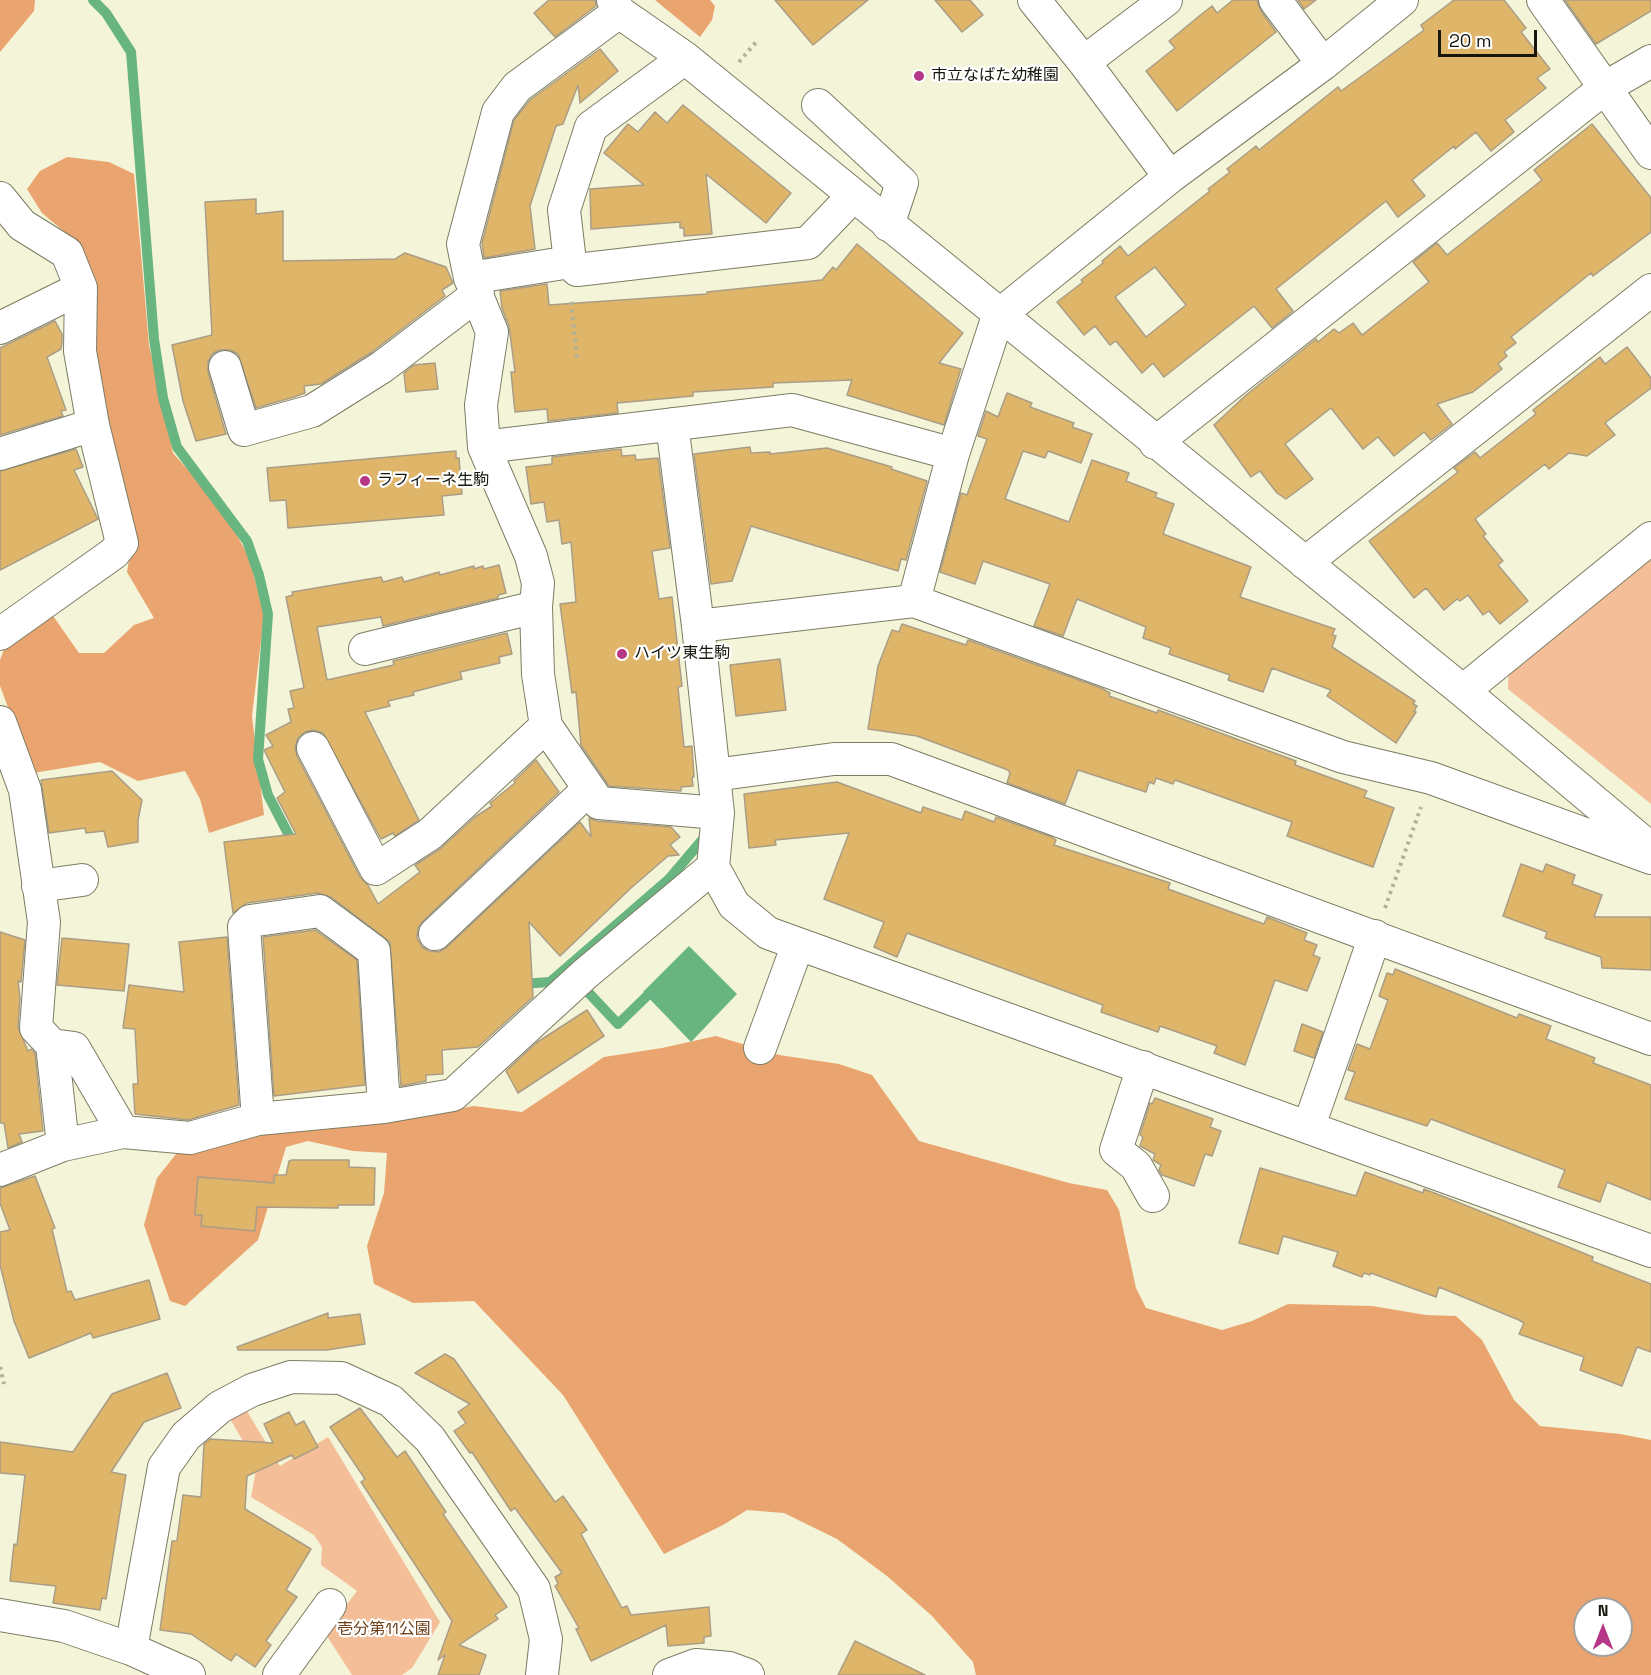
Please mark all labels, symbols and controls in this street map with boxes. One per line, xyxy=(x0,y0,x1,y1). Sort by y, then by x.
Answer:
scale bar xyxy=(1441,18,1540,56)
text: 20 m xyxy=(1449,29,1492,52)
place label: 市立なばた幼稚園 xyxy=(931,66,1059,86)
marker: 市立なばた幼稚園 xyxy=(912,69,926,83)
place label: ラフィーネ生駒 xyxy=(377,471,489,491)
marker: ラフィーネ生駒 xyxy=(358,474,372,488)
place label: ハイツ東生駒 xyxy=(634,644,730,664)
marker: ハイツ東生駒 xyxy=(615,647,629,661)
north arrow xyxy=(1573,1597,1633,1657)
text: N xyxy=(1598,1600,1608,1621)
park label: 壱分第11公園 xyxy=(337,1620,431,1640)

